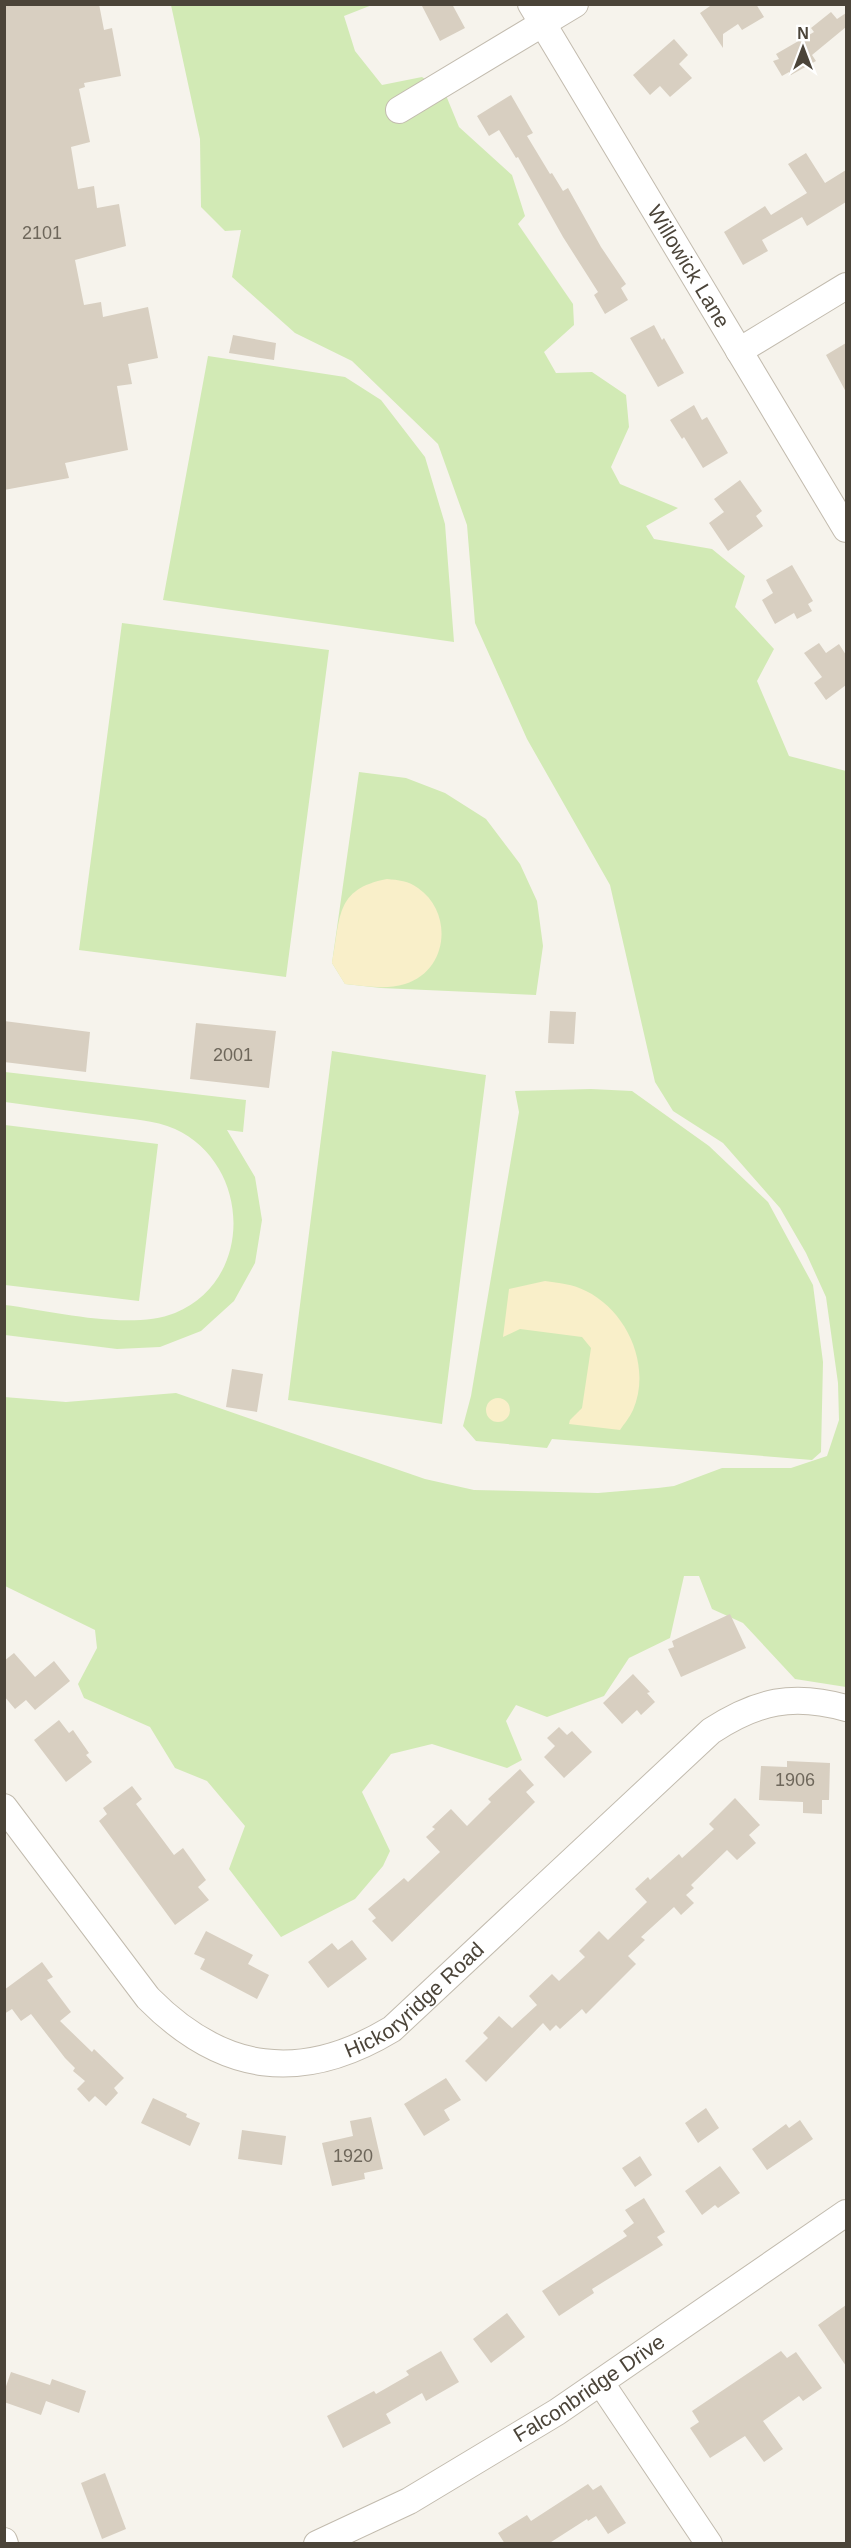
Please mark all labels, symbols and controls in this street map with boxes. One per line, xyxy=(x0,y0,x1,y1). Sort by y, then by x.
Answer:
north arrow xyxy=(773,18,833,78)
text: N xyxy=(797,25,809,42)
street label: Willowick Lane xyxy=(643,201,734,332)
house number: 2101 xyxy=(22,223,62,243)
house number: 2001 xyxy=(213,1045,253,1065)
house number: 1906 xyxy=(775,1770,815,1790)
street label: Hickoryridge Road xyxy=(341,1937,488,2062)
house number: 1920 xyxy=(333,2146,373,2166)
street label: Falconbridge Drive xyxy=(509,2330,669,2446)

